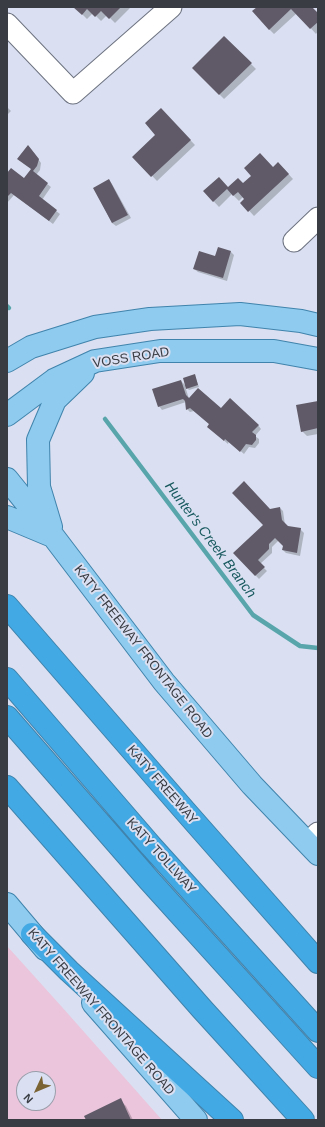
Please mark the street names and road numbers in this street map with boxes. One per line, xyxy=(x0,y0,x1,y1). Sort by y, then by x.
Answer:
street label: VOSS ROAD xyxy=(92,344,170,372)
street label: KATY FREEWAY FRONTAGE ROAD xyxy=(71,562,215,742)
street label: KATY FREEWAY xyxy=(123,742,201,828)
street label: KATY TOLLWAY xyxy=(123,815,199,897)
street label: KATY FREEWAY FRONTAGE ROAD xyxy=(24,926,178,1098)

